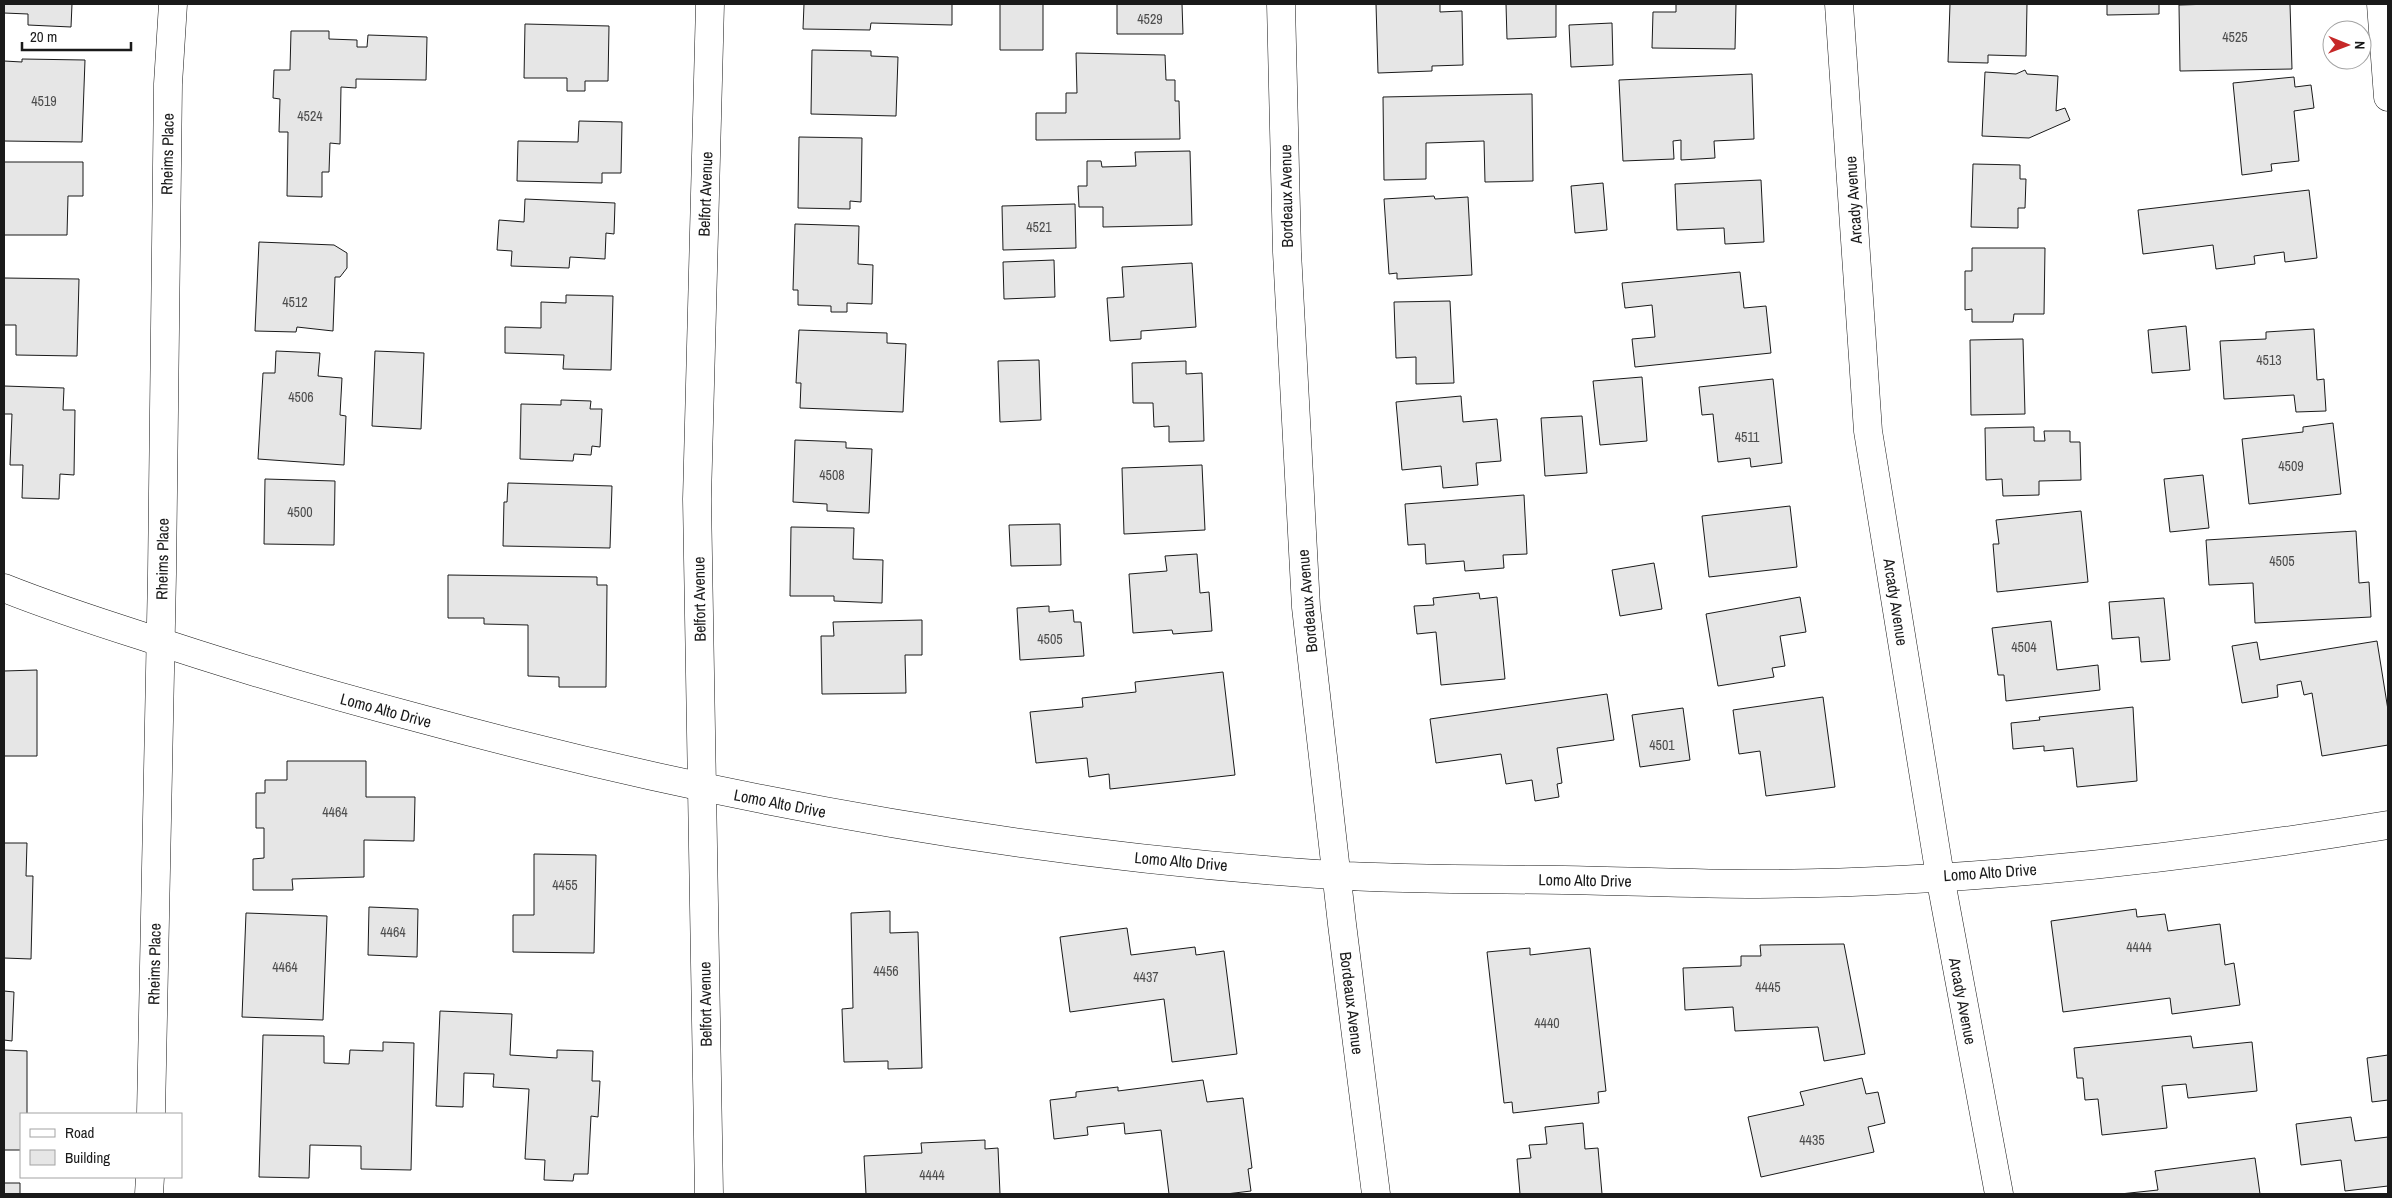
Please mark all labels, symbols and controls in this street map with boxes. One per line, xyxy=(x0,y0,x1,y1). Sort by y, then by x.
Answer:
house number: 4529 xyxy=(1137,10,1163,28)
scale bar xyxy=(22,20,131,52)
north arrow xyxy=(2322,20,2372,70)
text: 20 m xyxy=(30,26,57,47)
house number: 4525 xyxy=(2222,28,2248,46)
text: N xyxy=(2351,41,2369,50)
house number: 4519 xyxy=(31,92,57,110)
house number: 4524 xyxy=(297,107,323,125)
street label: Rheims Place xyxy=(155,113,179,195)
street label: Bordeaux Avenue xyxy=(1274,144,1298,248)
street label: Belfort Avenue xyxy=(693,151,717,237)
street label: Arcady Avenue xyxy=(1839,155,1867,246)
house number: 4521 xyxy=(1026,218,1052,236)
house number: 4512 xyxy=(282,293,308,311)
house number: 4513 xyxy=(2256,351,2282,369)
house number: 4506 xyxy=(288,388,314,406)
house number: 4511 xyxy=(1735,428,1760,446)
house number: 4509 xyxy=(2278,457,2304,475)
house number: 4508 xyxy=(819,466,845,484)
house number: 4500 xyxy=(287,503,313,521)
street label: Rheims Place xyxy=(150,518,174,600)
street label: Bordeaux Avenue xyxy=(1292,549,1322,653)
house number: 4505 xyxy=(2269,552,2295,570)
street label: Belfort Avenue xyxy=(687,556,711,642)
street label: Arcady Avenue xyxy=(1878,556,1914,647)
house number: 4505 xyxy=(1037,630,1063,648)
house number: 4504 xyxy=(2011,638,2037,656)
street label: Lomo Alto Drive xyxy=(338,687,434,733)
house number: 4501 xyxy=(1649,736,1675,754)
street label: Lomo Alto Drive xyxy=(732,783,828,823)
house number: 4464 xyxy=(322,803,348,821)
street label: Lomo Alto Drive xyxy=(1134,846,1228,876)
street label: Lomo Alto Drive xyxy=(1943,858,2037,886)
street label: Lomo Alto Drive xyxy=(1538,868,1632,892)
house number: 4455 xyxy=(552,876,578,894)
street label: Rheims Place xyxy=(142,923,166,1005)
house number: 4464 xyxy=(380,923,406,941)
house number: 4444 xyxy=(2126,938,2152,956)
street label: Bordeaux Avenue xyxy=(1335,950,1369,1056)
street label: Arcady Avenue xyxy=(1944,955,1982,1046)
house number: 4464 xyxy=(272,958,298,976)
street label: Belfort Avenue xyxy=(693,961,717,1047)
house number: 4456 xyxy=(873,962,899,980)
house number: 4437 xyxy=(1133,968,1159,986)
house number: 4445 xyxy=(1755,978,1781,996)
house number: 4440 xyxy=(1534,1014,1560,1032)
legend xyxy=(20,1113,182,1178)
text: Road xyxy=(65,1122,94,1143)
house number: 4435 xyxy=(1799,1131,1825,1149)
text: Building xyxy=(65,1147,110,1168)
house number: 4444 xyxy=(919,1166,945,1184)

